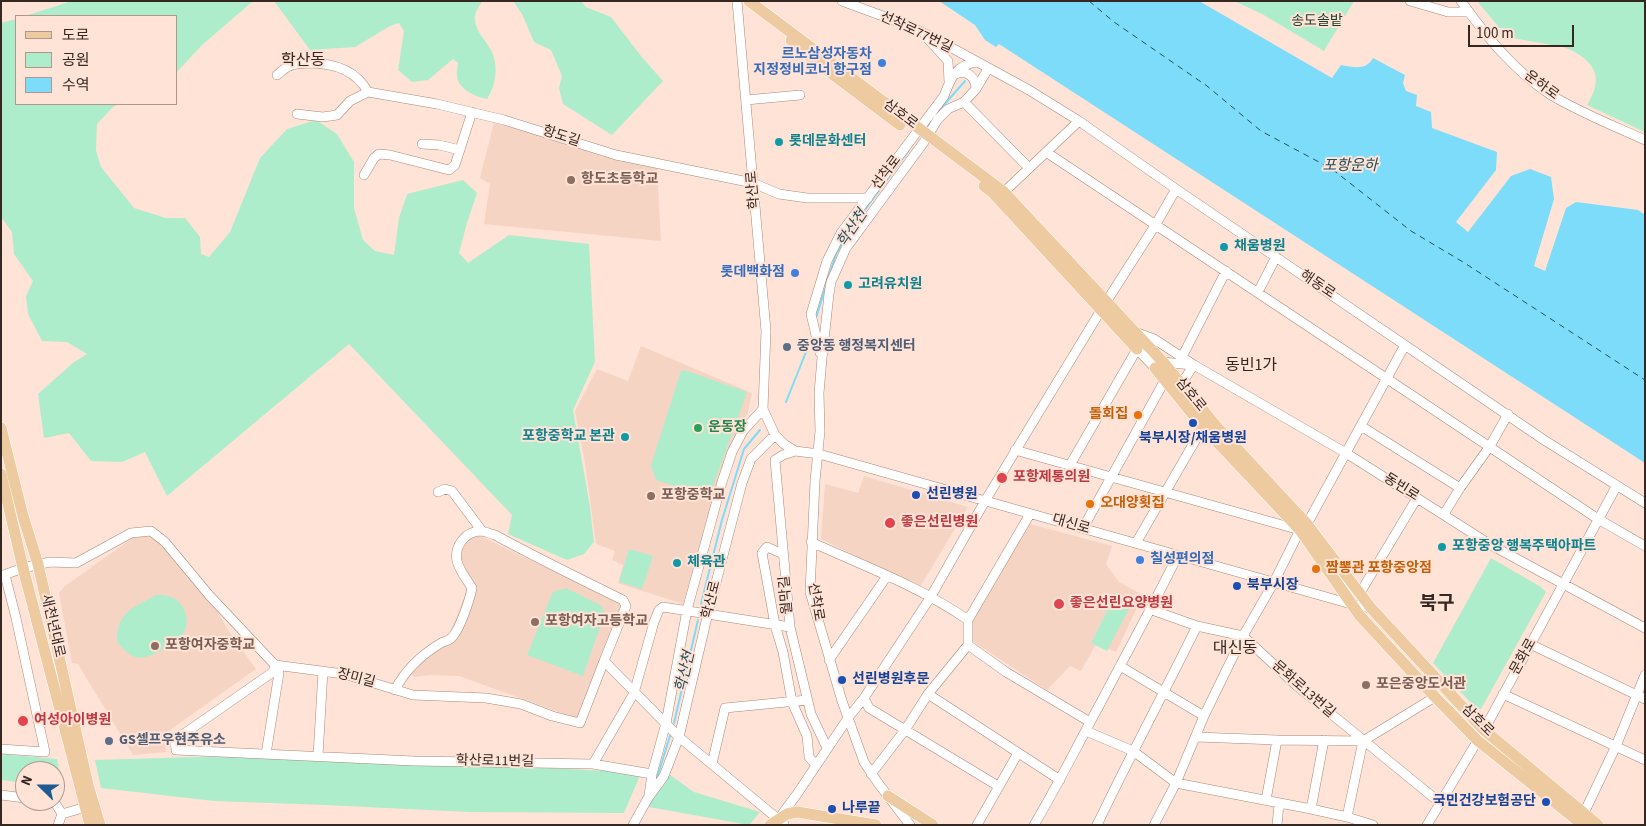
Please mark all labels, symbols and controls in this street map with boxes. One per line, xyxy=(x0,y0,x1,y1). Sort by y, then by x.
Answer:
street label: 선착로77번길 xyxy=(877,9,955,57)
park label: 송도솔밭 xyxy=(1291,14,1343,30)
legend xyxy=(15,15,178,105)
scale bar xyxy=(1471,15,1577,47)
text: 100 m xyxy=(1476,23,1514,44)
text: 도로 xyxy=(62,25,90,46)
place label: 르노삼성자동차 지정정비코너 항구점 xyxy=(753,47,872,80)
text: 공원 xyxy=(62,50,90,71)
district label: 학산동 xyxy=(281,51,325,71)
marker: 르노삼성자동차 지정정비코너 항구점 xyxy=(876,57,888,69)
street label: 운하로 xyxy=(1520,68,1562,104)
text: 수역 xyxy=(62,75,90,96)
street label: 삼호로 xyxy=(880,97,920,133)
street label: 항도길 xyxy=(540,123,582,151)
place label: 롯데문화센터 xyxy=(789,134,866,150)
marker: 롯데문화센터 xyxy=(773,136,785,148)
street label: 선착로 xyxy=(869,153,905,193)
water label: 포항운하 xyxy=(1322,158,1378,176)
street label: 학산로 xyxy=(744,170,764,210)
place label: 항도초등학교 xyxy=(581,172,658,188)
marker: 항도초등학교 xyxy=(565,174,577,186)
water label: 학산천 xyxy=(834,207,872,251)
place label: 채움병원 xyxy=(1234,239,1286,255)
marker: 채움병원 xyxy=(1218,241,1230,253)
place label: 롯데백화점 xyxy=(721,265,785,281)
marker: 롯데백화점 xyxy=(789,267,801,279)
street label: 해동로 xyxy=(1296,267,1338,303)
place label: 고려유치원 xyxy=(858,277,922,293)
marker: 고려유치원 xyxy=(842,279,854,291)
place label: 중앙동 행정복지센터 xyxy=(797,339,916,355)
marker: 중앙동 행정복지센터 xyxy=(781,341,793,353)
district label: 동빈1가 xyxy=(1225,356,1277,376)
street label: 삼호로 xyxy=(1171,375,1209,415)
place label: 돌회집 xyxy=(1089,407,1128,423)
marker: 돌회집 xyxy=(1132,409,1144,421)
marker: 북부시장/채움병원 xyxy=(1187,417,1199,429)
place label: 운동장 xyxy=(708,420,747,436)
marker: 운동장 xyxy=(692,422,704,434)
place label: 포항중학교 본관 xyxy=(522,429,615,445)
marker: 포항중학교 본관 xyxy=(619,431,631,443)
place label: 북부시장/채움병원 xyxy=(1139,431,1247,447)
place label: 포항제통의원 xyxy=(1013,470,1090,486)
marker: 포항제통의원 xyxy=(995,471,1009,485)
street label: 동빈로 xyxy=(1380,471,1422,505)
place label: 선린병원 xyxy=(926,487,978,503)
place label: 포항중학교 xyxy=(661,488,725,504)
marker: 선린병원 xyxy=(910,489,922,501)
marker: 포항중학교 xyxy=(645,490,657,502)
place label: 오대양횟집 xyxy=(1100,496,1164,512)
marker: 오대양횟집 xyxy=(1084,498,1096,510)
street label: 대신로 xyxy=(1050,512,1092,538)
place label: 좋은선린병원 xyxy=(901,515,978,531)
marker: 좋은선린병원 xyxy=(883,516,897,530)
place label: 포항중앙 행복주택아파트 xyxy=(1452,539,1596,555)
marker: 포항중앙 행복주택아파트 xyxy=(1436,541,1448,553)
place label: 칠성편의점 xyxy=(1150,552,1214,568)
marker: 칠성편의점 xyxy=(1134,554,1146,566)
place label: 체육관 xyxy=(687,555,726,571)
marker: 체육관 xyxy=(671,557,683,569)
place label: 짬뽕관 포항중앙점 xyxy=(1326,561,1432,577)
marker: 짬뽕관 포항중앙점 xyxy=(1310,563,1322,575)
street label: 월막길 xyxy=(777,575,797,615)
place label: 북부시장 xyxy=(1247,578,1299,594)
street label: 학산로 xyxy=(699,579,725,621)
marker: 북부시장 xyxy=(1231,580,1243,592)
street label: 선착로 xyxy=(803,582,827,622)
street label: 새천년대로 xyxy=(37,593,67,659)
district label: 북구 xyxy=(1420,594,1454,616)
place label: 좋은선린요양병원 xyxy=(1070,596,1173,612)
marker: 좋은선린요양병원 xyxy=(1052,597,1066,611)
place label: 포항여자고등학교 xyxy=(545,614,648,630)
marker: 포항여자고등학교 xyxy=(529,616,541,628)
street label: 문화로 xyxy=(1507,636,1541,678)
place label: 포항여자중학교 xyxy=(165,638,255,654)
district label: 대신동 xyxy=(1213,639,1257,659)
marker: 포항여자중학교 xyxy=(149,640,161,652)
water label: 학산천 xyxy=(673,650,699,694)
street label: 문화로13번길 xyxy=(1268,658,1338,722)
street label: 장미길 xyxy=(335,666,377,692)
place label: 선린병원후문 xyxy=(852,672,929,688)
marker: 선린병원후문 xyxy=(836,674,848,686)
place label: 포은중앙도서관 xyxy=(1376,677,1466,693)
marker: 포은중앙도서관 xyxy=(1360,679,1372,691)
street label: 삼호로 xyxy=(1457,701,1497,741)
place label: 여성아이병원 xyxy=(34,713,111,729)
marker: 여성아이병원 xyxy=(16,714,30,728)
place label: GS셀프우현주유소 xyxy=(119,733,226,749)
marker: GS셀프우현주유소 xyxy=(103,735,115,747)
street label: 학산로11번길 xyxy=(456,753,534,771)
north arrow xyxy=(15,761,65,811)
text: N xyxy=(16,773,38,789)
place label: 국민건강보험공단 xyxy=(1433,794,1536,810)
marker: 국민건강보험공단 xyxy=(1540,796,1552,808)
place label: 나루끝 xyxy=(842,801,881,817)
marker: 나루끝 xyxy=(826,803,838,815)

